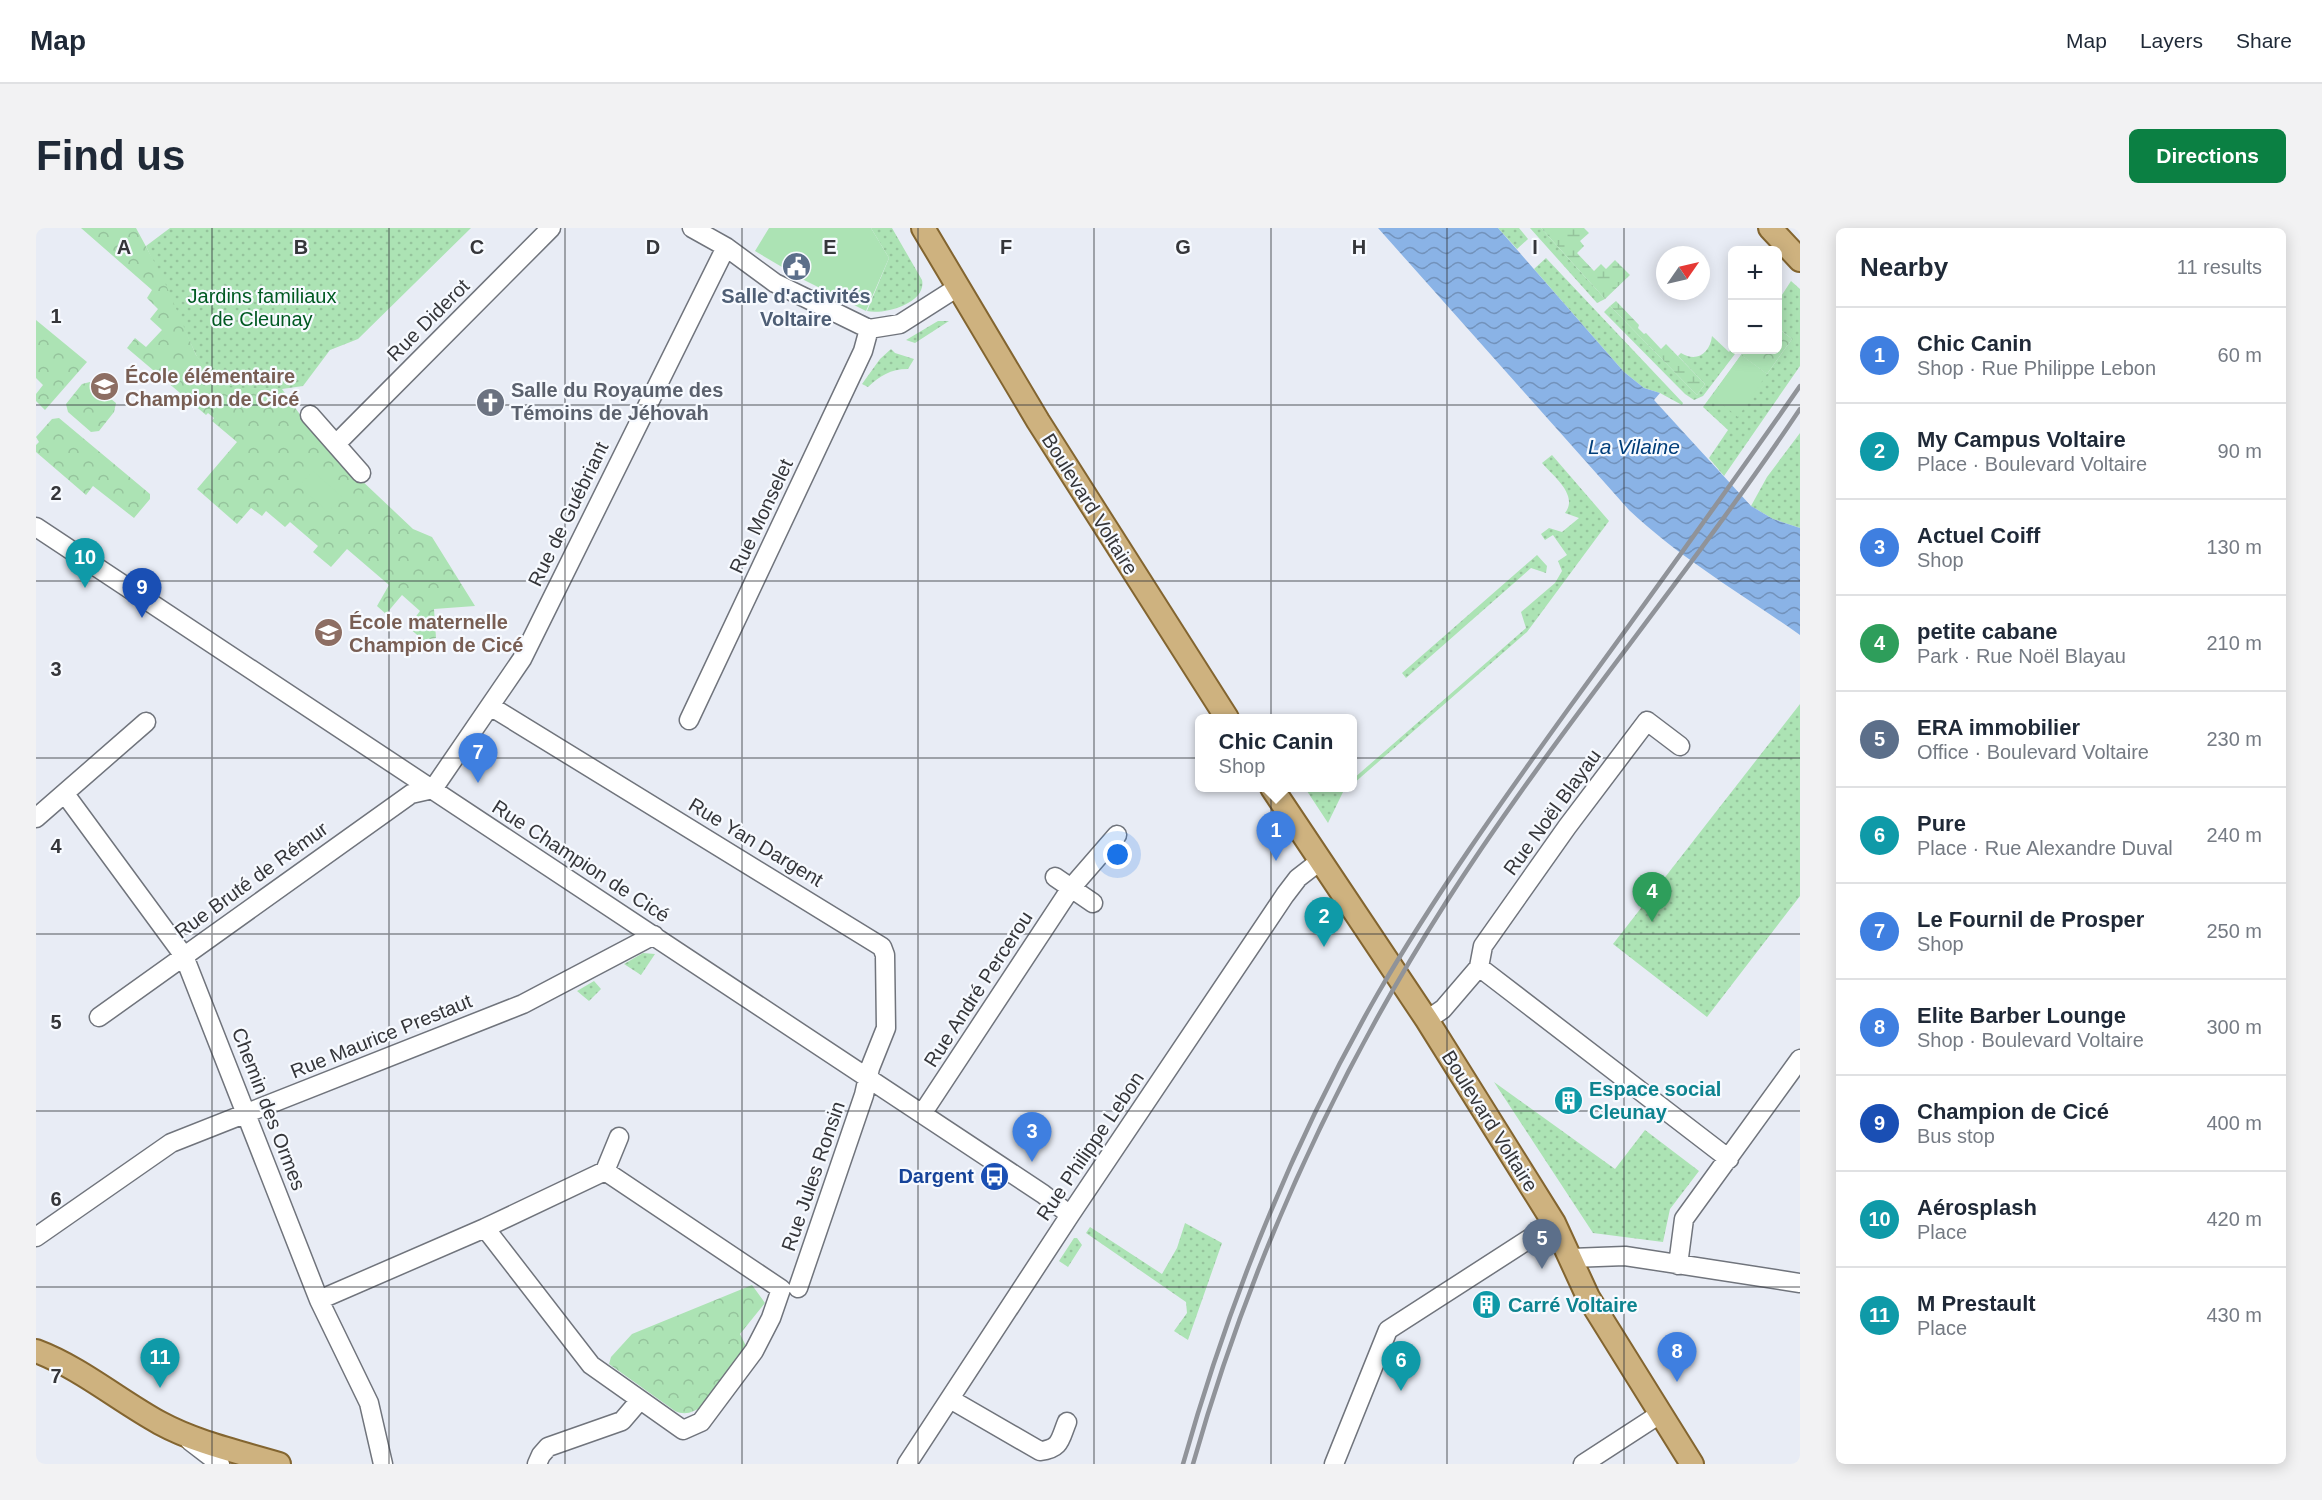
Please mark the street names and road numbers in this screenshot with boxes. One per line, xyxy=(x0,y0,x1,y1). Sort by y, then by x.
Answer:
street label: Rue Diderot xyxy=(382,274,474,366)
street label: Boulevard Voltaire xyxy=(1038,429,1142,579)
street label: Rue de Guébriant xyxy=(524,438,613,590)
street label: Rue Monselet xyxy=(725,455,797,577)
street label: Rue Noël Blayau xyxy=(1499,745,1605,879)
street label: Rue Yan Dargent xyxy=(685,793,827,891)
street label: Rue Champion de Cicé xyxy=(488,795,674,927)
street label: Rue Bruté de Rémur xyxy=(170,817,332,943)
street label: Rue André Percerou xyxy=(919,907,1037,1071)
street label: Rue Maurice Prestaut xyxy=(287,989,475,1082)
street label: Chemin des Ormes xyxy=(228,1025,310,1193)
street label: Boulevard Voltaire xyxy=(1438,1046,1542,1196)
street label: Rue Philippe Lebon xyxy=(1032,1067,1148,1225)
street label: Rue Jules Ronsin xyxy=(777,1098,849,1254)

